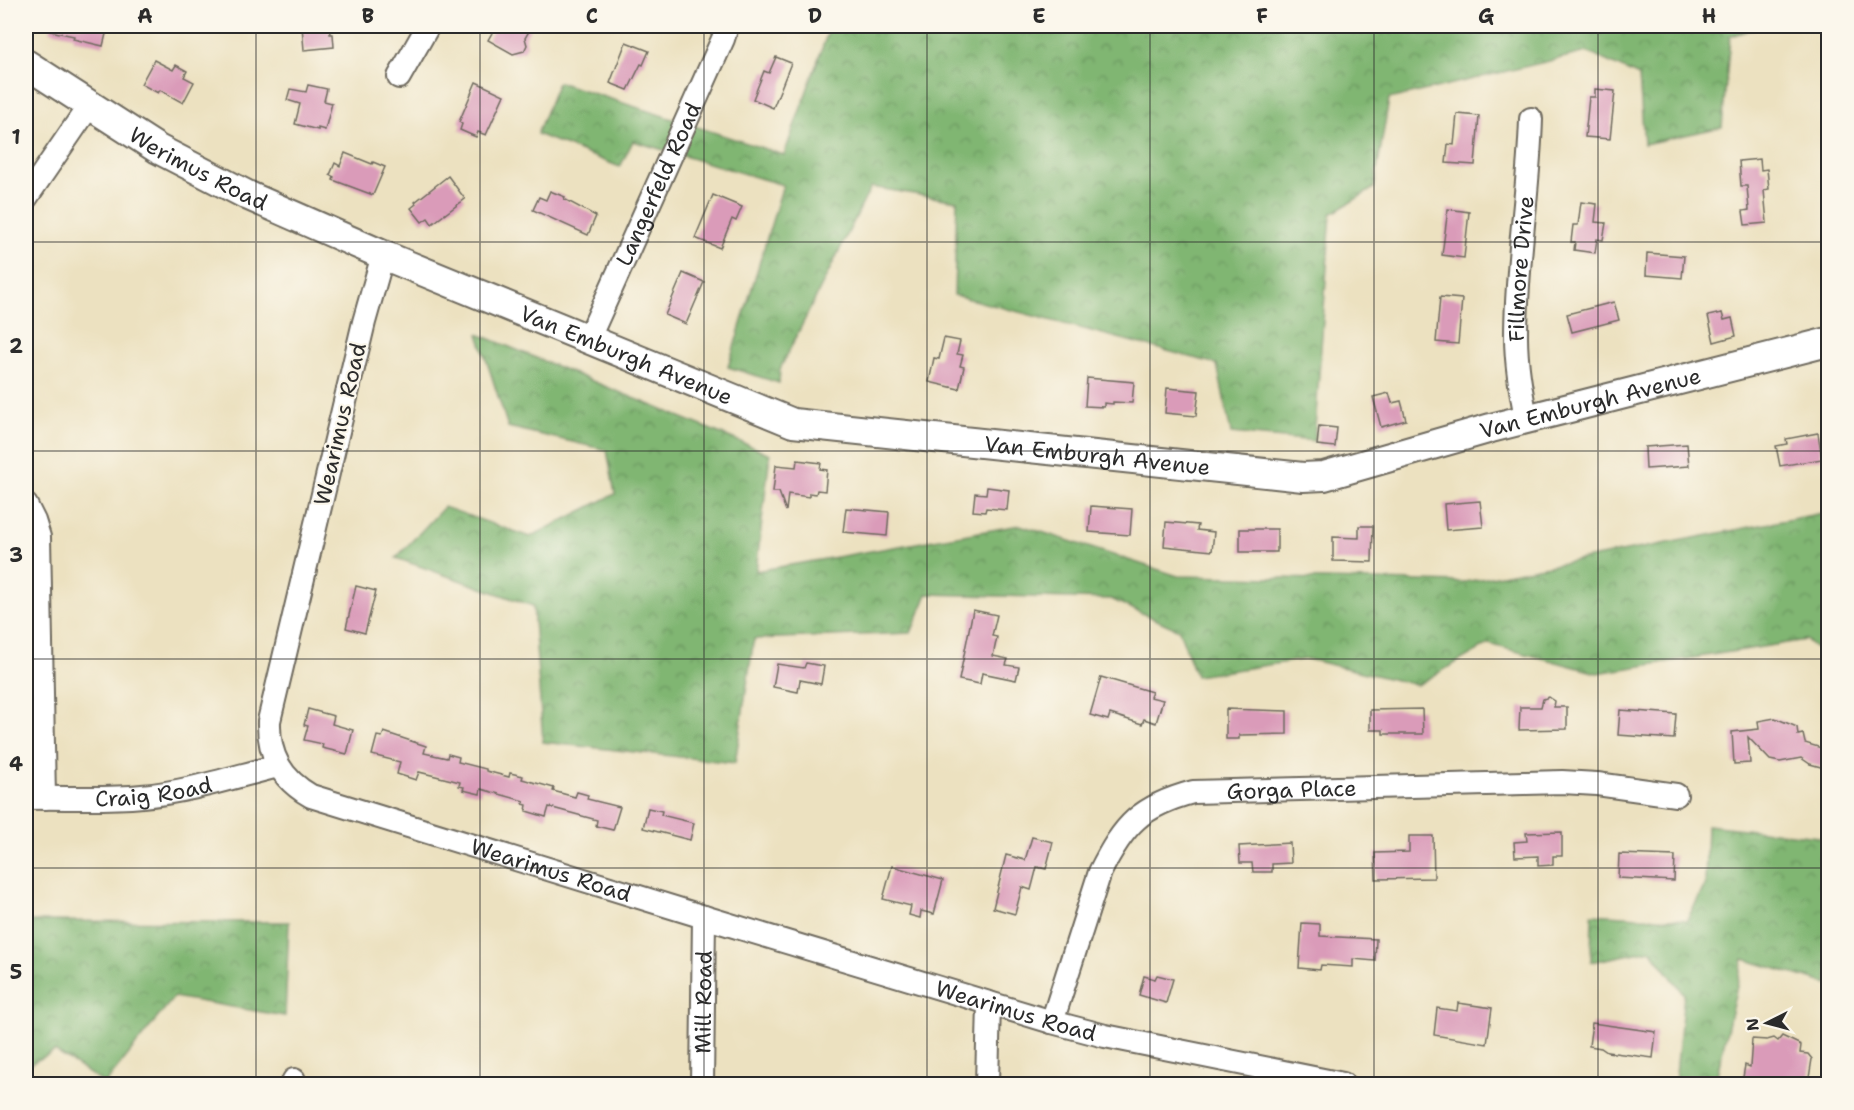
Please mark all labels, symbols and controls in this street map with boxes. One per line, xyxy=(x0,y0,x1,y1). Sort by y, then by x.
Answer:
text: A xyxy=(137,3,153,29)
text: B xyxy=(362,3,374,29)
text: C xyxy=(586,3,598,29)
text: D xyxy=(808,3,822,29)
text: E xyxy=(1032,3,1046,29)
text: F xyxy=(1256,3,1268,29)
text: G xyxy=(1478,3,1494,29)
text: H xyxy=(1702,3,1716,29)
street label: Langerfeld Road xyxy=(609,97,707,270)
street label: Werimus Road xyxy=(124,120,272,217)
text: 1 xyxy=(11,124,21,150)
street label: Fillmore Drive xyxy=(1501,194,1540,342)
street label: Van Emburgh Avenue xyxy=(516,298,737,411)
text: 2 xyxy=(9,333,23,359)
street label: Wearimus Road xyxy=(307,340,373,508)
street label: Van Emburgh Avenue xyxy=(1476,361,1704,445)
street label: Van Emburgh Avenue xyxy=(983,429,1212,482)
text: 3 xyxy=(9,542,23,568)
text: 4 xyxy=(9,751,23,777)
street label: Craig Road xyxy=(95,769,215,813)
street label: Gorga Place xyxy=(1226,773,1357,806)
street label: Wearimus Road xyxy=(467,832,635,908)
street label: Mill Road xyxy=(688,950,718,1054)
text: 5 xyxy=(10,959,22,985)
street label: Wearimus Road xyxy=(932,973,1100,1048)
north arrow xyxy=(1737,993,1797,1053)
text: N xyxy=(1741,1017,1764,1032)

